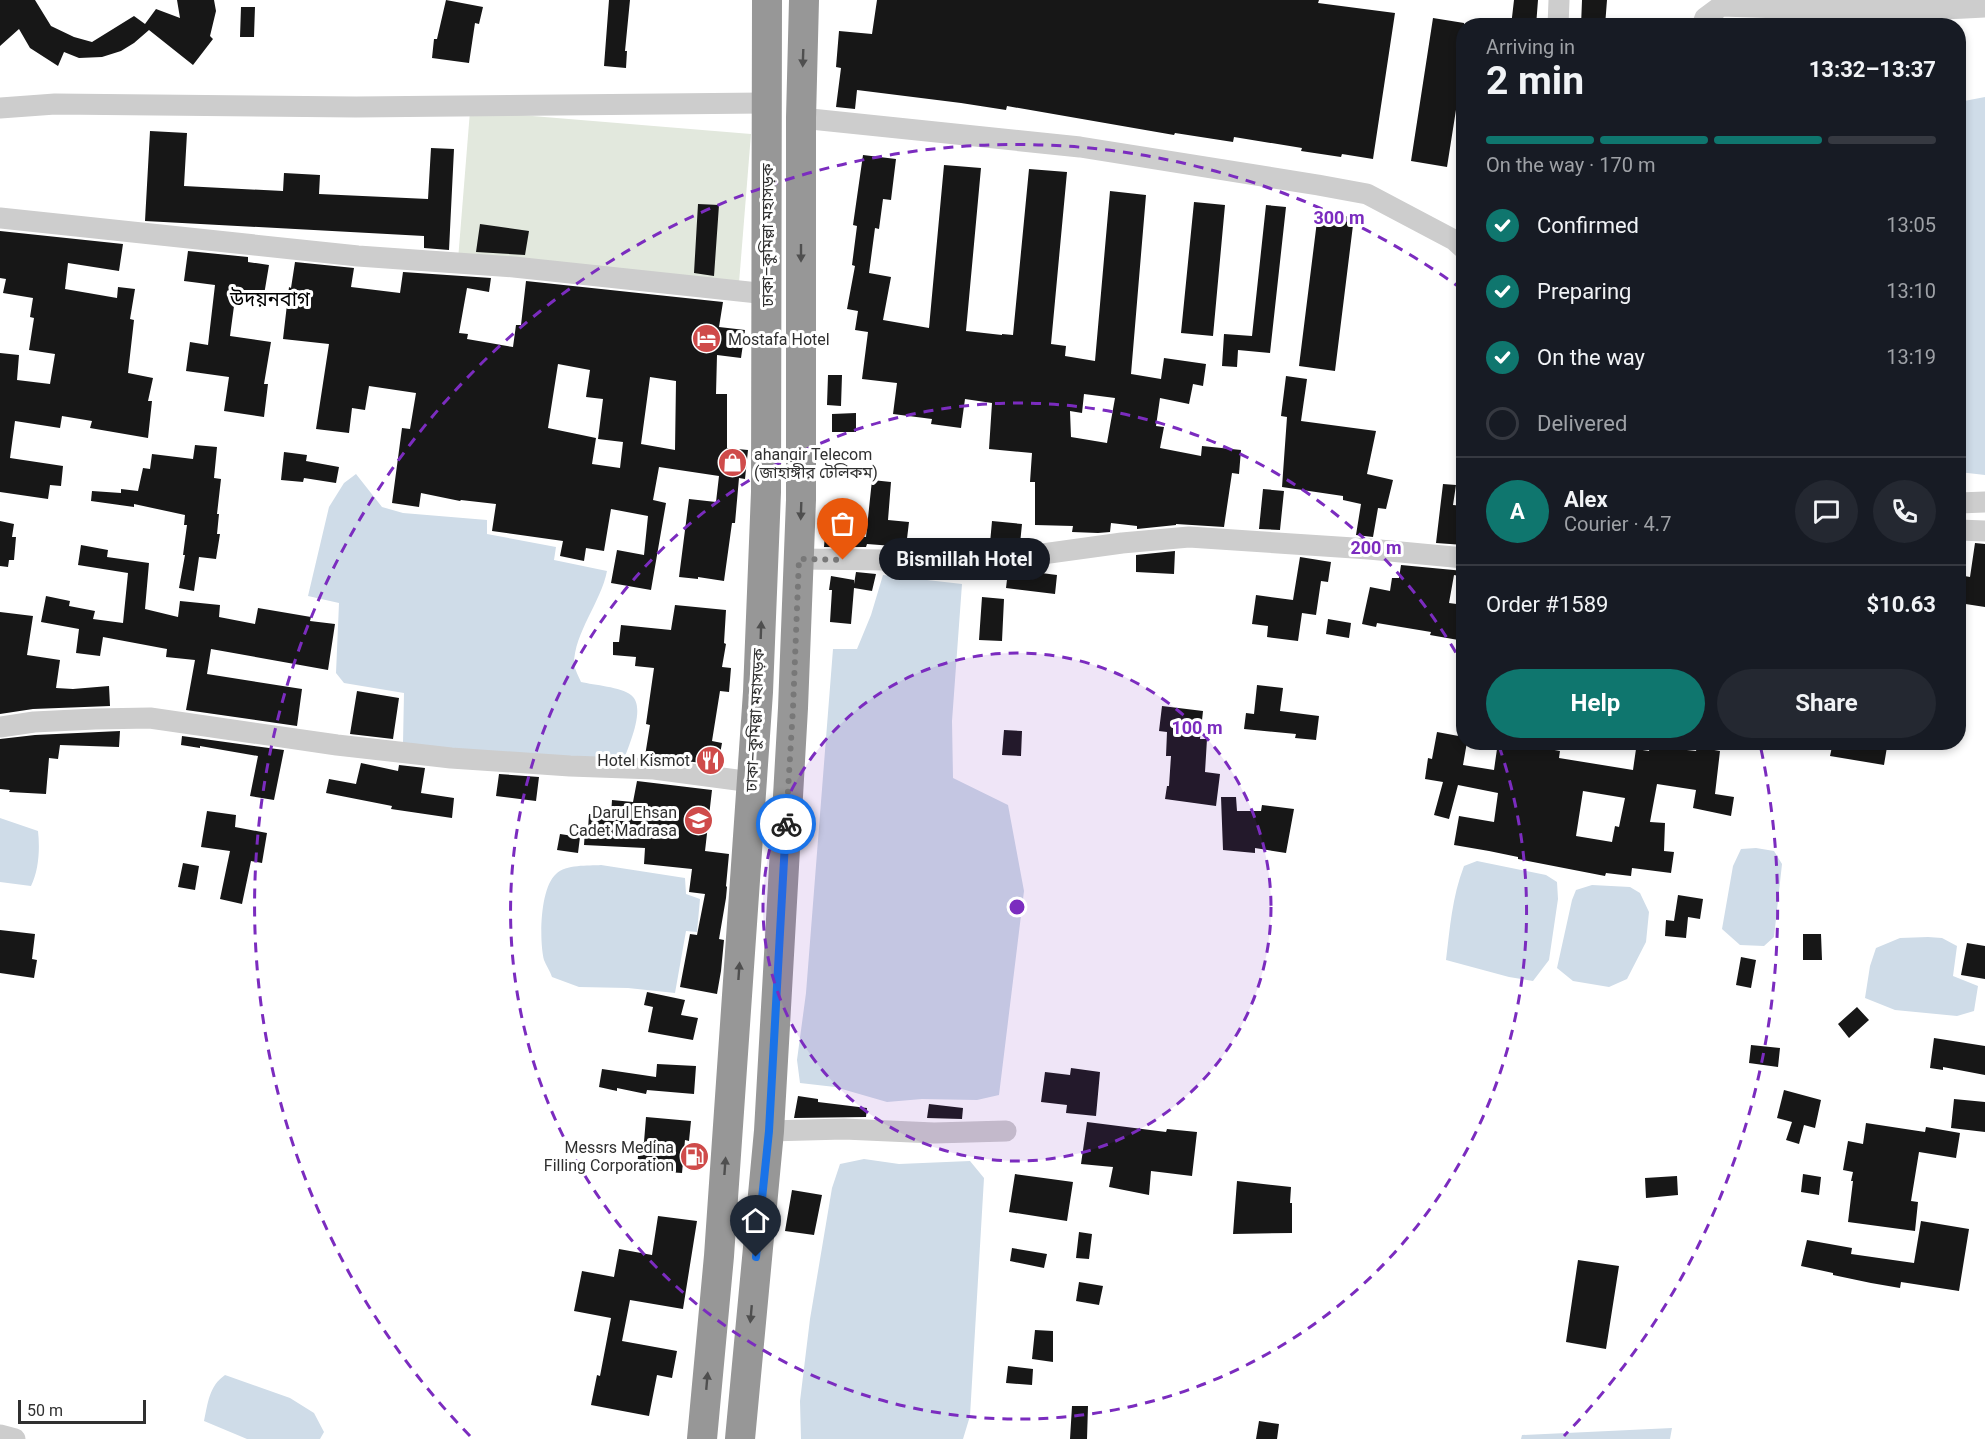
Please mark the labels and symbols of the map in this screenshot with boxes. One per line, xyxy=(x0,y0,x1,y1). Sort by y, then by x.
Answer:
one-way arrow xyxy=(798,49,807,68)
street label: ঢাকা–কুমিল্লা মহাসড়ক xyxy=(758,162,777,308)
text: 300 m xyxy=(1313,207,1365,228)
one-way arrow xyxy=(796,244,806,263)
district label: উদয়নবাগ xyxy=(229,287,311,311)
hotel icon: Mostafa Hotel xyxy=(691,323,723,355)
place label: Mostafa Hotel xyxy=(728,330,830,349)
place label: ahangir Telecom (জাহাঙ্গীর টেলিকম) xyxy=(754,445,878,482)
shop icon: ahangir Telecom (জাহাঙ্গীর টেলিকম) xyxy=(717,447,749,479)
pin xyxy=(817,498,868,560)
one-way arrow xyxy=(796,502,805,521)
text: 200 m xyxy=(1350,537,1402,558)
callout: Bismillah Hotel xyxy=(879,539,1050,581)
one-way arrow xyxy=(756,620,765,639)
street label: ঢাকা–কুমিল্লা মহাসড়ক xyxy=(742,647,768,793)
text: 100 m xyxy=(1171,717,1223,738)
restaurant icon: Hotel Kismot xyxy=(695,744,727,776)
place label: Hotel Kismot xyxy=(597,751,690,770)
courier xyxy=(756,794,816,854)
place label: Darul Ehsan Cadet Madrasa xyxy=(569,803,677,840)
school or university icon: Darul Ehsan Cadet Madrasa xyxy=(682,805,714,837)
centre of rings xyxy=(1007,897,1027,917)
one-way arrow xyxy=(734,961,744,980)
place label: Messrs Medina Filling Corporation xyxy=(544,1138,674,1175)
fuel station icon: Messrs Medina Filling Corporation xyxy=(679,1140,711,1172)
one-way arrow xyxy=(721,1156,730,1175)
pin xyxy=(730,1195,781,1257)
one-way arrow xyxy=(746,1304,756,1323)
one-way arrow xyxy=(702,1371,712,1390)
scale bar xyxy=(18,1397,146,1424)

